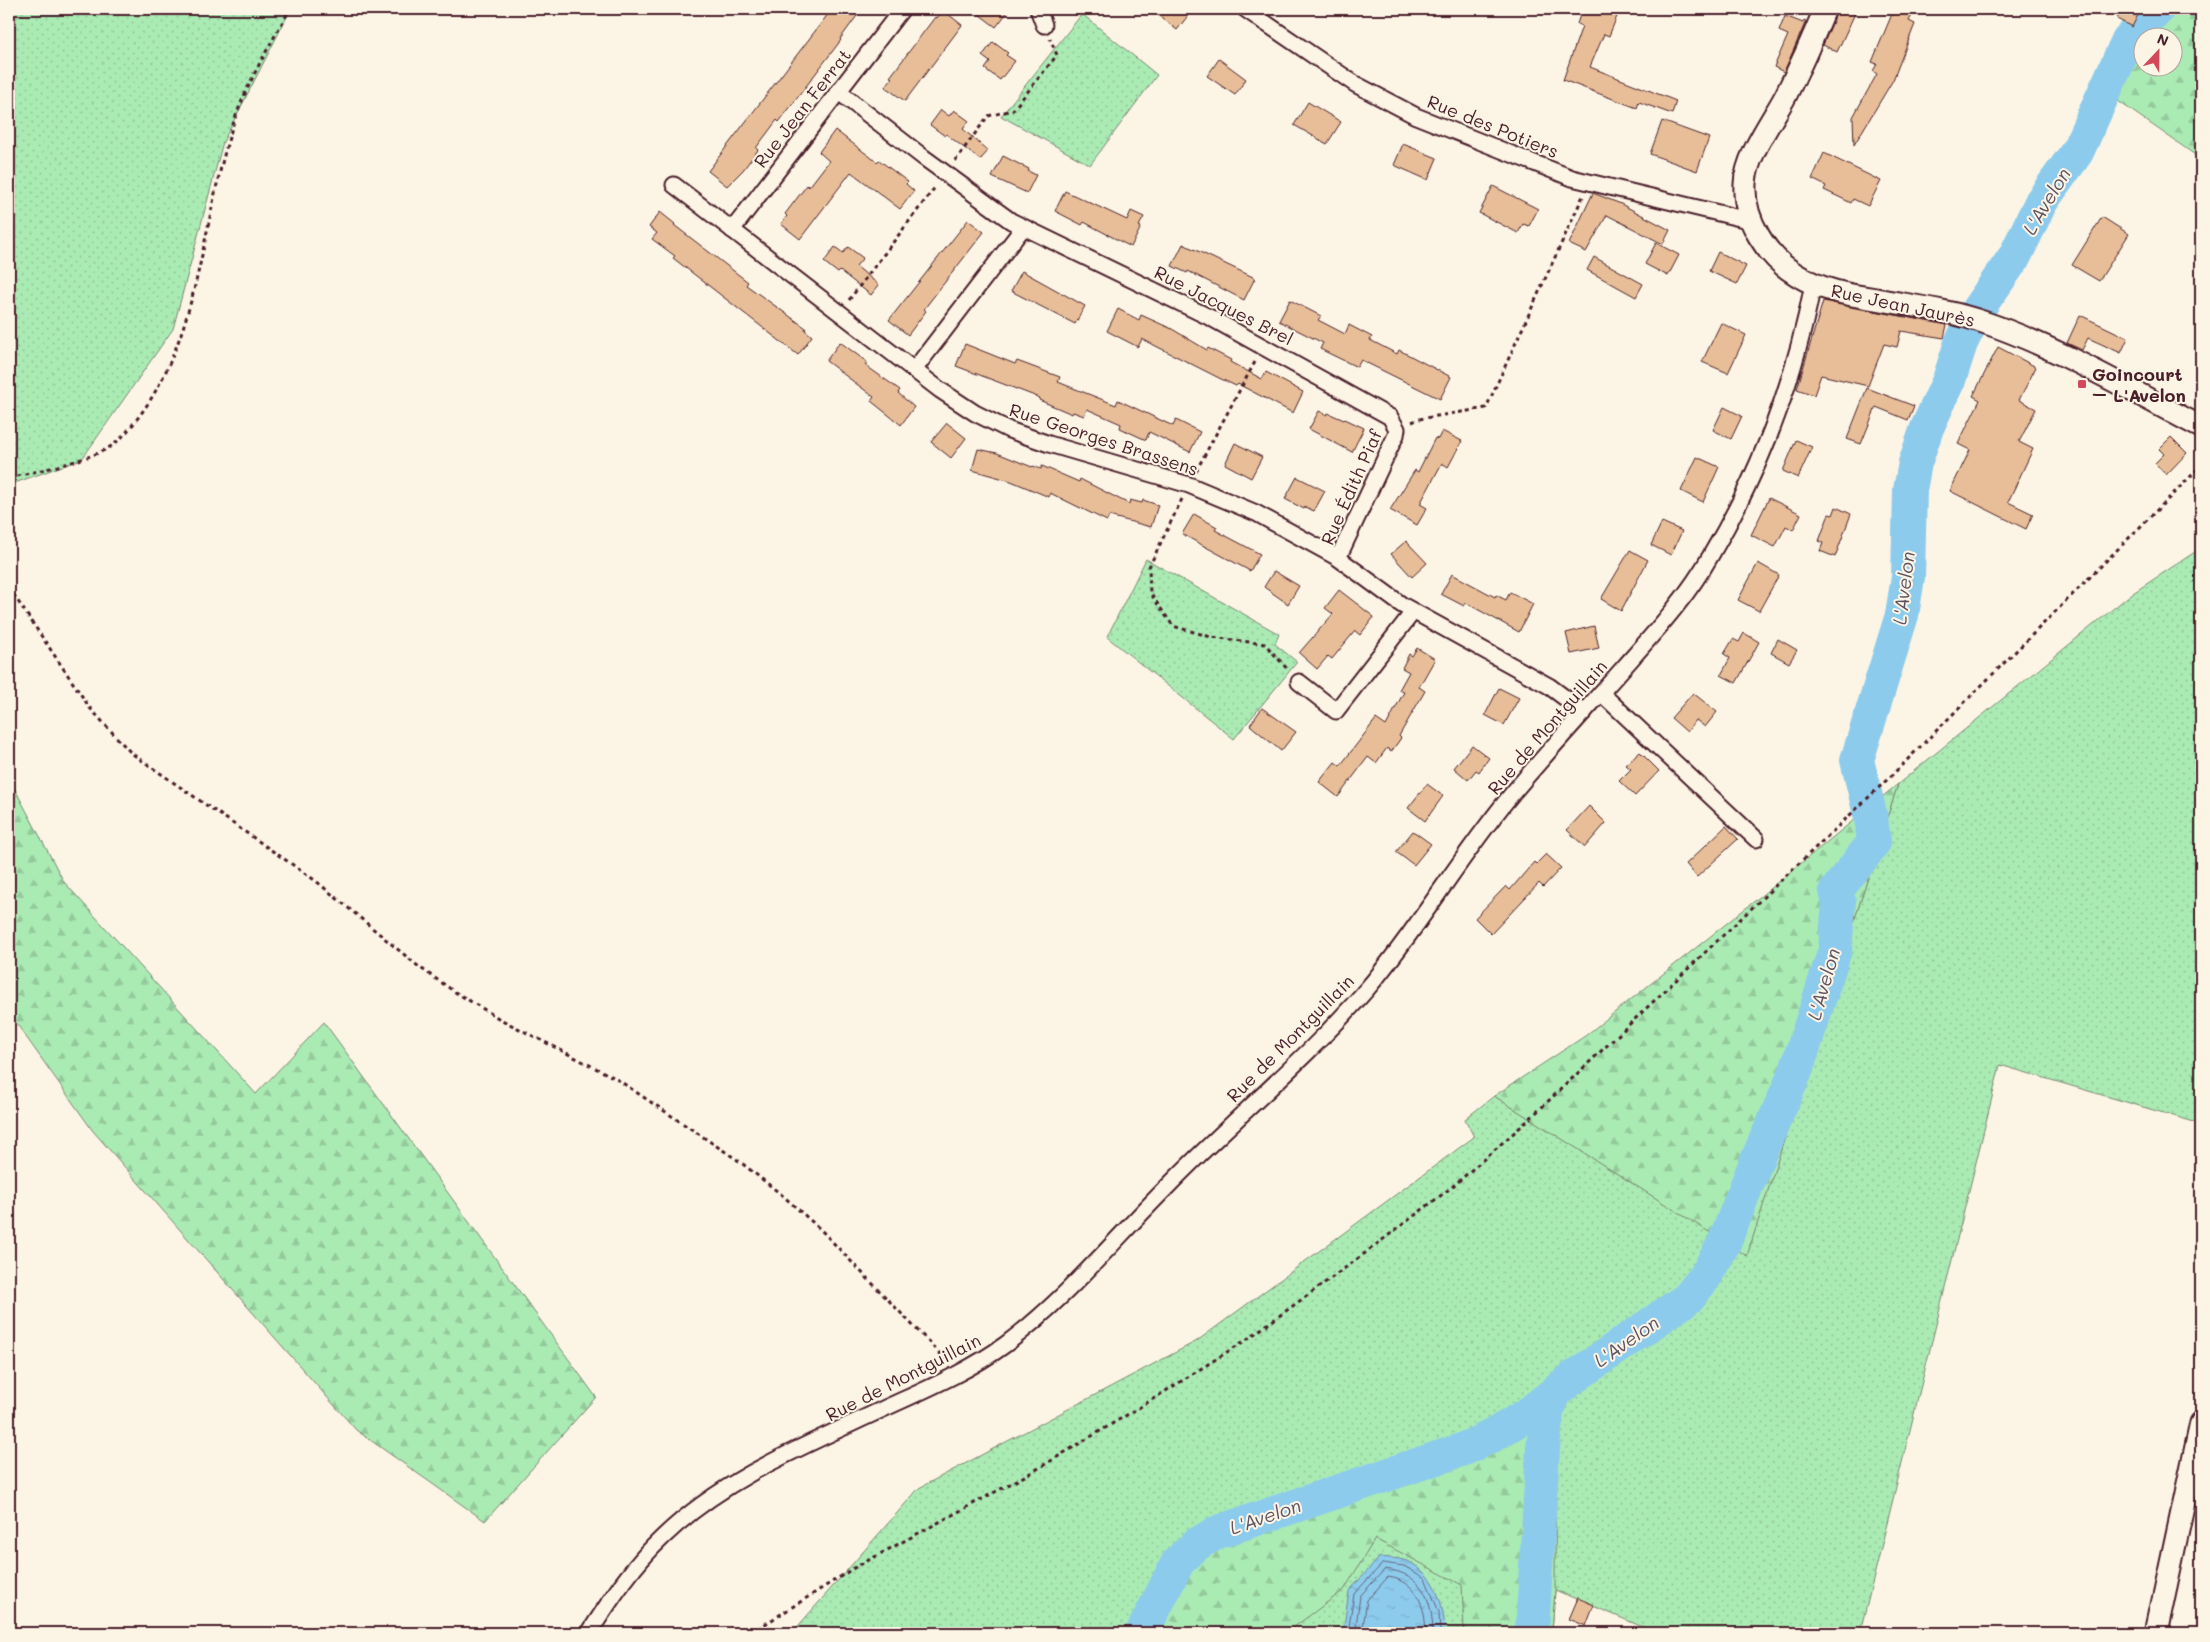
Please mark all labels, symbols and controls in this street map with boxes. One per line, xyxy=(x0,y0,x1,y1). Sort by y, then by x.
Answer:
north arrow xyxy=(2132,28,2182,78)
text: N xyxy=(2155,29,2172,50)
street label: Rue Jean Ferrat xyxy=(748,44,856,172)
street label: Rue des Potiers xyxy=(1424,89,1562,163)
water label: L'Avelon xyxy=(2016,163,2076,239)
street label: Rue Jacques Brel xyxy=(1150,260,1298,350)
street label: Rue Jean Jaurès xyxy=(1829,278,1977,332)
place label: Goincourt – L'Avelon xyxy=(2092,362,2186,407)
marker: Goincourt – L'Avelon xyxy=(2076,378,2088,390)
street label: Rue Georges Brassens xyxy=(1006,397,1202,481)
street label: Rue Édith Piaf xyxy=(1315,425,1388,549)
water label: L'Avelon xyxy=(1886,550,1920,626)
street label: Rue de Montguillain xyxy=(1482,655,1612,799)
water label: L'Avelon xyxy=(1801,945,1845,1023)
street label: Rue de Montguillain xyxy=(1221,969,1359,1107)
water label: L'Avelon xyxy=(1589,1310,1663,1372)
street label: Rue de Montguillain xyxy=(821,1327,985,1427)
water label: L'Avelon xyxy=(1226,1492,1304,1540)

